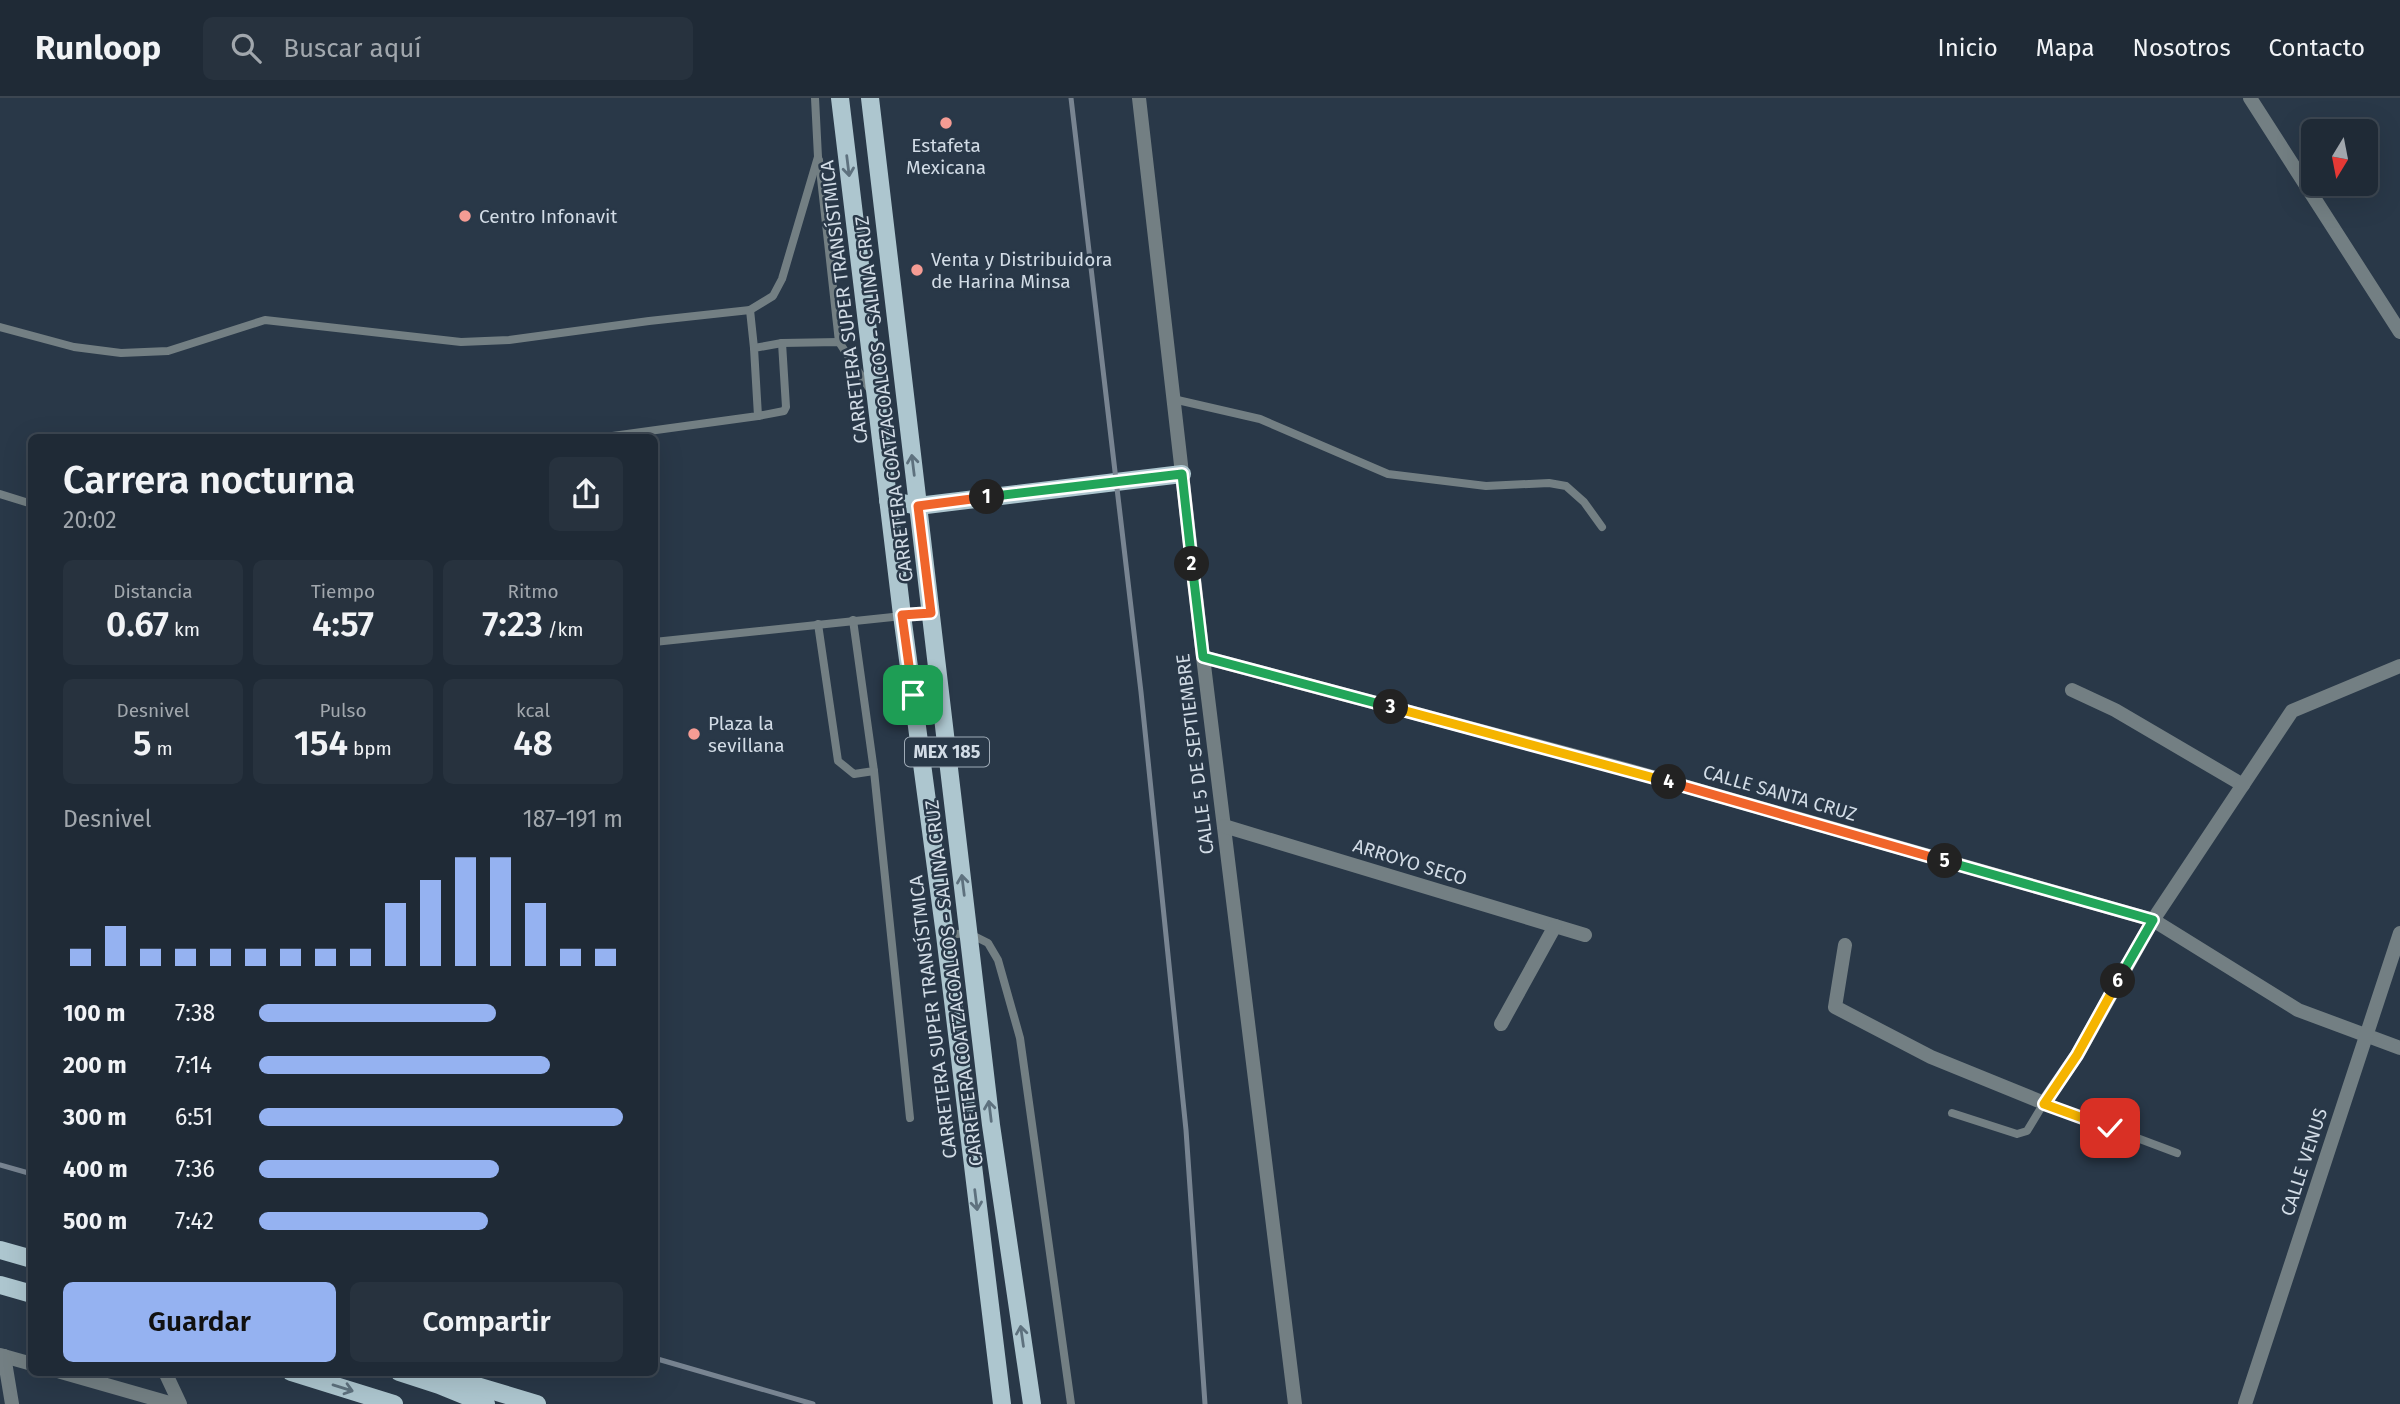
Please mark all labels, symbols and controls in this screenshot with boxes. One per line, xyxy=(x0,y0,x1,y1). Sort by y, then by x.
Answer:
search box xyxy=(203,17,693,80)
text: Runloop xyxy=(35,28,161,68)
icon: search xyxy=(227,29,265,67)
text: Buscar aquí xyxy=(283,33,422,64)
text: Inicio xyxy=(1938,34,1998,62)
text: Mapa xyxy=(2036,34,2095,62)
text: Nosotros xyxy=(2133,34,2231,62)
text: Contacto xyxy=(2269,34,2365,62)
marker: Estafeta Mexicana xyxy=(938,115,954,131)
north arrow xyxy=(2301,119,2378,196)
map controls xyxy=(2301,119,2378,196)
place label: Estafeta Mexicana xyxy=(906,134,986,179)
one-way arrow xyxy=(842,154,855,177)
street label: CARRETERA SUPER TRANSÍSTMICA xyxy=(815,159,873,445)
place label: Centro Infonavit xyxy=(479,205,617,228)
marker: Centro Infonavit xyxy=(457,208,473,224)
street label: CARRETERA COATZACOALCOS - SALINA CRUZ xyxy=(850,214,918,583)
place label: Venta y Distribuidora de Harina Minsa xyxy=(931,248,1112,293)
marker: Venta y Distribuidora de Harina Minsa xyxy=(909,262,925,278)
one-way arrow xyxy=(906,454,919,477)
text: Carrera nocturna xyxy=(63,457,355,503)
button: share xyxy=(549,457,623,531)
pin: 1 xyxy=(970,480,1004,514)
text: 1 xyxy=(982,485,991,508)
text: 20:02 xyxy=(63,506,117,534)
pin: 2 xyxy=(1174,546,1210,582)
text: 2 xyxy=(1187,552,1196,575)
text: Distancia xyxy=(113,580,193,603)
text: Tiempo xyxy=(311,580,375,603)
text: Ritmo xyxy=(507,580,559,603)
text: 0.67 xyxy=(106,603,169,645)
text: 4:57 xyxy=(312,603,374,645)
text: 7:23 xyxy=(482,603,543,645)
text: km xyxy=(169,618,200,641)
text: /km xyxy=(543,618,584,641)
street label: CALLE 5 DE SEPTIEMBRE xyxy=(1171,652,1219,856)
pin xyxy=(883,665,943,725)
icon: arrive xyxy=(894,676,932,714)
pin: 3 xyxy=(1374,690,1408,724)
text: 3 xyxy=(1386,695,1395,718)
text: Desnivel xyxy=(116,699,190,722)
text: Pulso xyxy=(319,699,367,722)
text: kcal xyxy=(516,699,550,722)
place label: Plaza la sevillana xyxy=(708,712,785,757)
text: 5 xyxy=(133,722,152,764)
text: 154 xyxy=(294,722,348,764)
text: 48 xyxy=(513,722,553,764)
marker: Plaza la sevillana xyxy=(686,726,702,742)
text: m xyxy=(152,737,173,760)
text: bpm xyxy=(348,737,392,760)
road number: MEX 185 xyxy=(905,738,989,766)
street label: CALLE SANTA CRUZ xyxy=(1700,760,1860,826)
pin: 4 xyxy=(1652,764,1686,800)
text: 4 xyxy=(1663,770,1674,793)
street label: CARRETERA COATZACOALCOS - SALINA CRUZ xyxy=(920,798,988,1167)
text: Desnivel xyxy=(63,805,152,833)
text: 187–191 m xyxy=(523,805,623,833)
street label: ARROYO SECO xyxy=(1350,834,1470,890)
pin: 5 xyxy=(1927,844,1962,878)
text: 5 xyxy=(1939,849,1950,872)
street label: CARRETERA SUPER TRANSÍSTMICA xyxy=(904,874,962,1160)
one-way arrow xyxy=(956,875,969,897)
pin: 6 xyxy=(2100,964,2136,998)
text: 6 xyxy=(2112,969,2123,992)
text: 100 m xyxy=(63,999,125,1027)
text: 7:38 xyxy=(175,999,215,1027)
text: 200 m xyxy=(63,1051,127,1079)
text: 7:14 xyxy=(175,1051,212,1079)
pin xyxy=(2080,1098,2140,1158)
one-way arrow xyxy=(983,1100,996,1123)
text: 300 m xyxy=(63,1103,127,1131)
text: 6:51 xyxy=(175,1103,213,1131)
street label: CALLE VENUS xyxy=(2276,1105,2332,1219)
icon: check xyxy=(2091,1109,2129,1147)
text: 400 m xyxy=(63,1155,128,1183)
text: 7:36 xyxy=(175,1155,215,1183)
one-way arrow xyxy=(970,1188,983,1211)
text: 500 m xyxy=(63,1207,127,1235)
text: 7:42 xyxy=(175,1207,214,1235)
button: Guardar xyxy=(63,1282,336,1362)
button: Compartir xyxy=(350,1282,623,1362)
one-way arrow xyxy=(1015,1326,1028,1348)
one-way arrow xyxy=(331,1383,353,1395)

